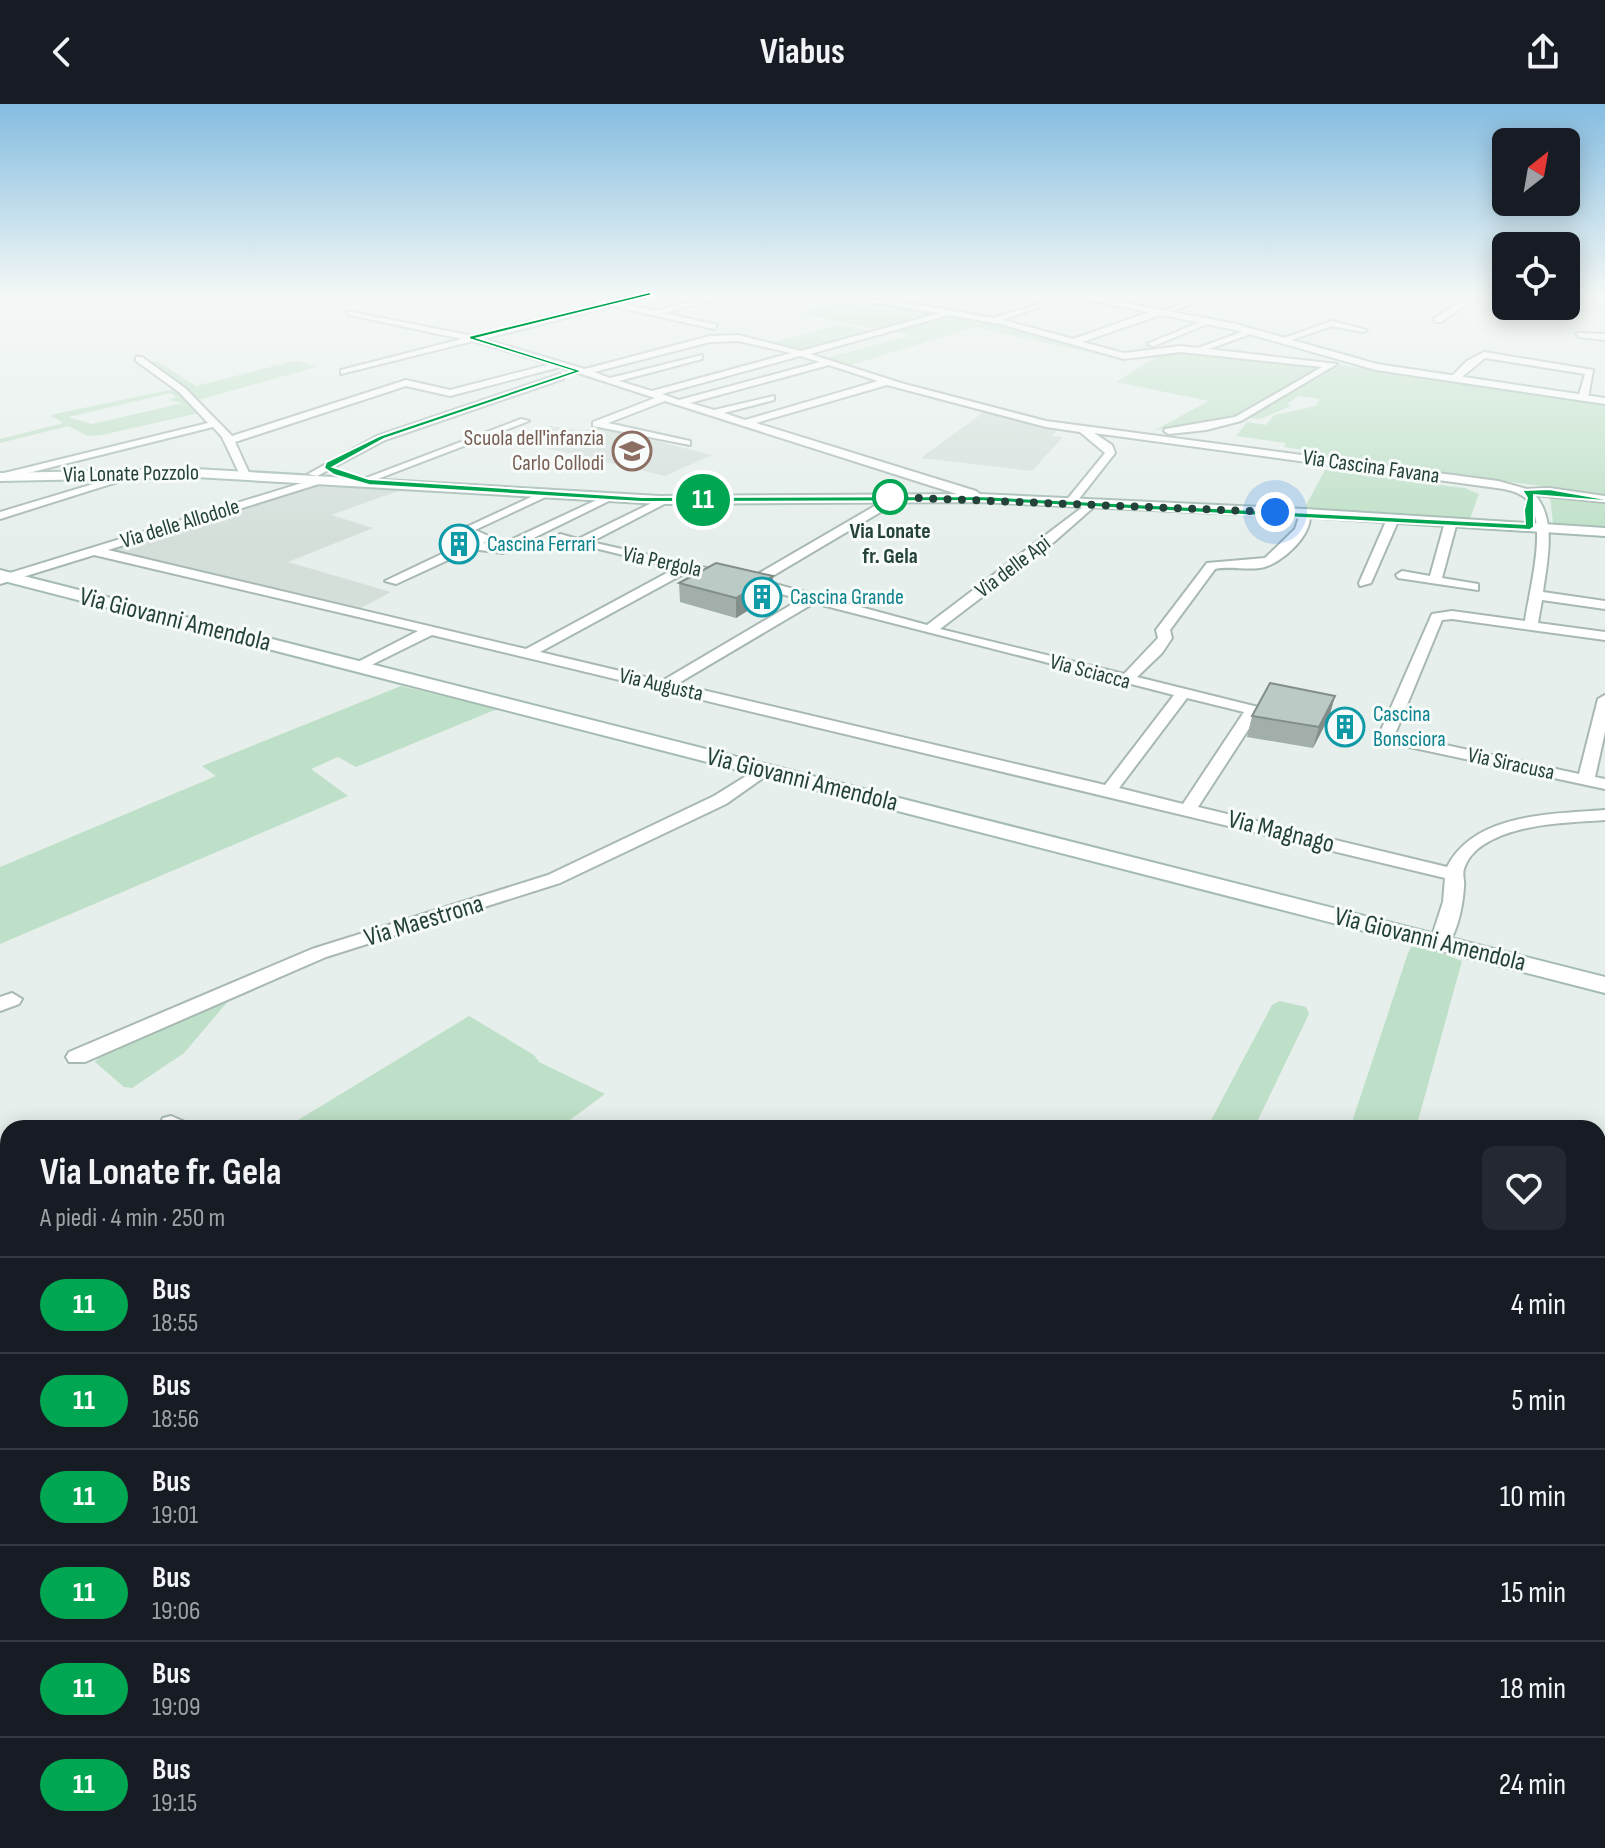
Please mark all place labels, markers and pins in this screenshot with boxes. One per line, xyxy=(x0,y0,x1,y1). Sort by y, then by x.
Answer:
place label: Scuola dell'infanzia Carlo Collodi xyxy=(464,425,604,477)
school or university icon: Scuola dell'infanzia Carlo Collodi xyxy=(611,430,653,472)
marker: Via Lonate fr. Gela xyxy=(873,480,907,514)
place label: Via Lonate fr. Gela xyxy=(849,518,931,570)
building icon: Cascina Ferrari xyxy=(438,523,480,565)
place label: Cascina Ferrari xyxy=(487,531,596,558)
building icon: Cascina Grande xyxy=(741,576,783,618)
place label: Cascina Grande xyxy=(790,584,904,611)
place label: Cascina Bonsciora xyxy=(1373,701,1446,753)
building icon: Cascina Bonsciora xyxy=(1324,706,1366,748)

